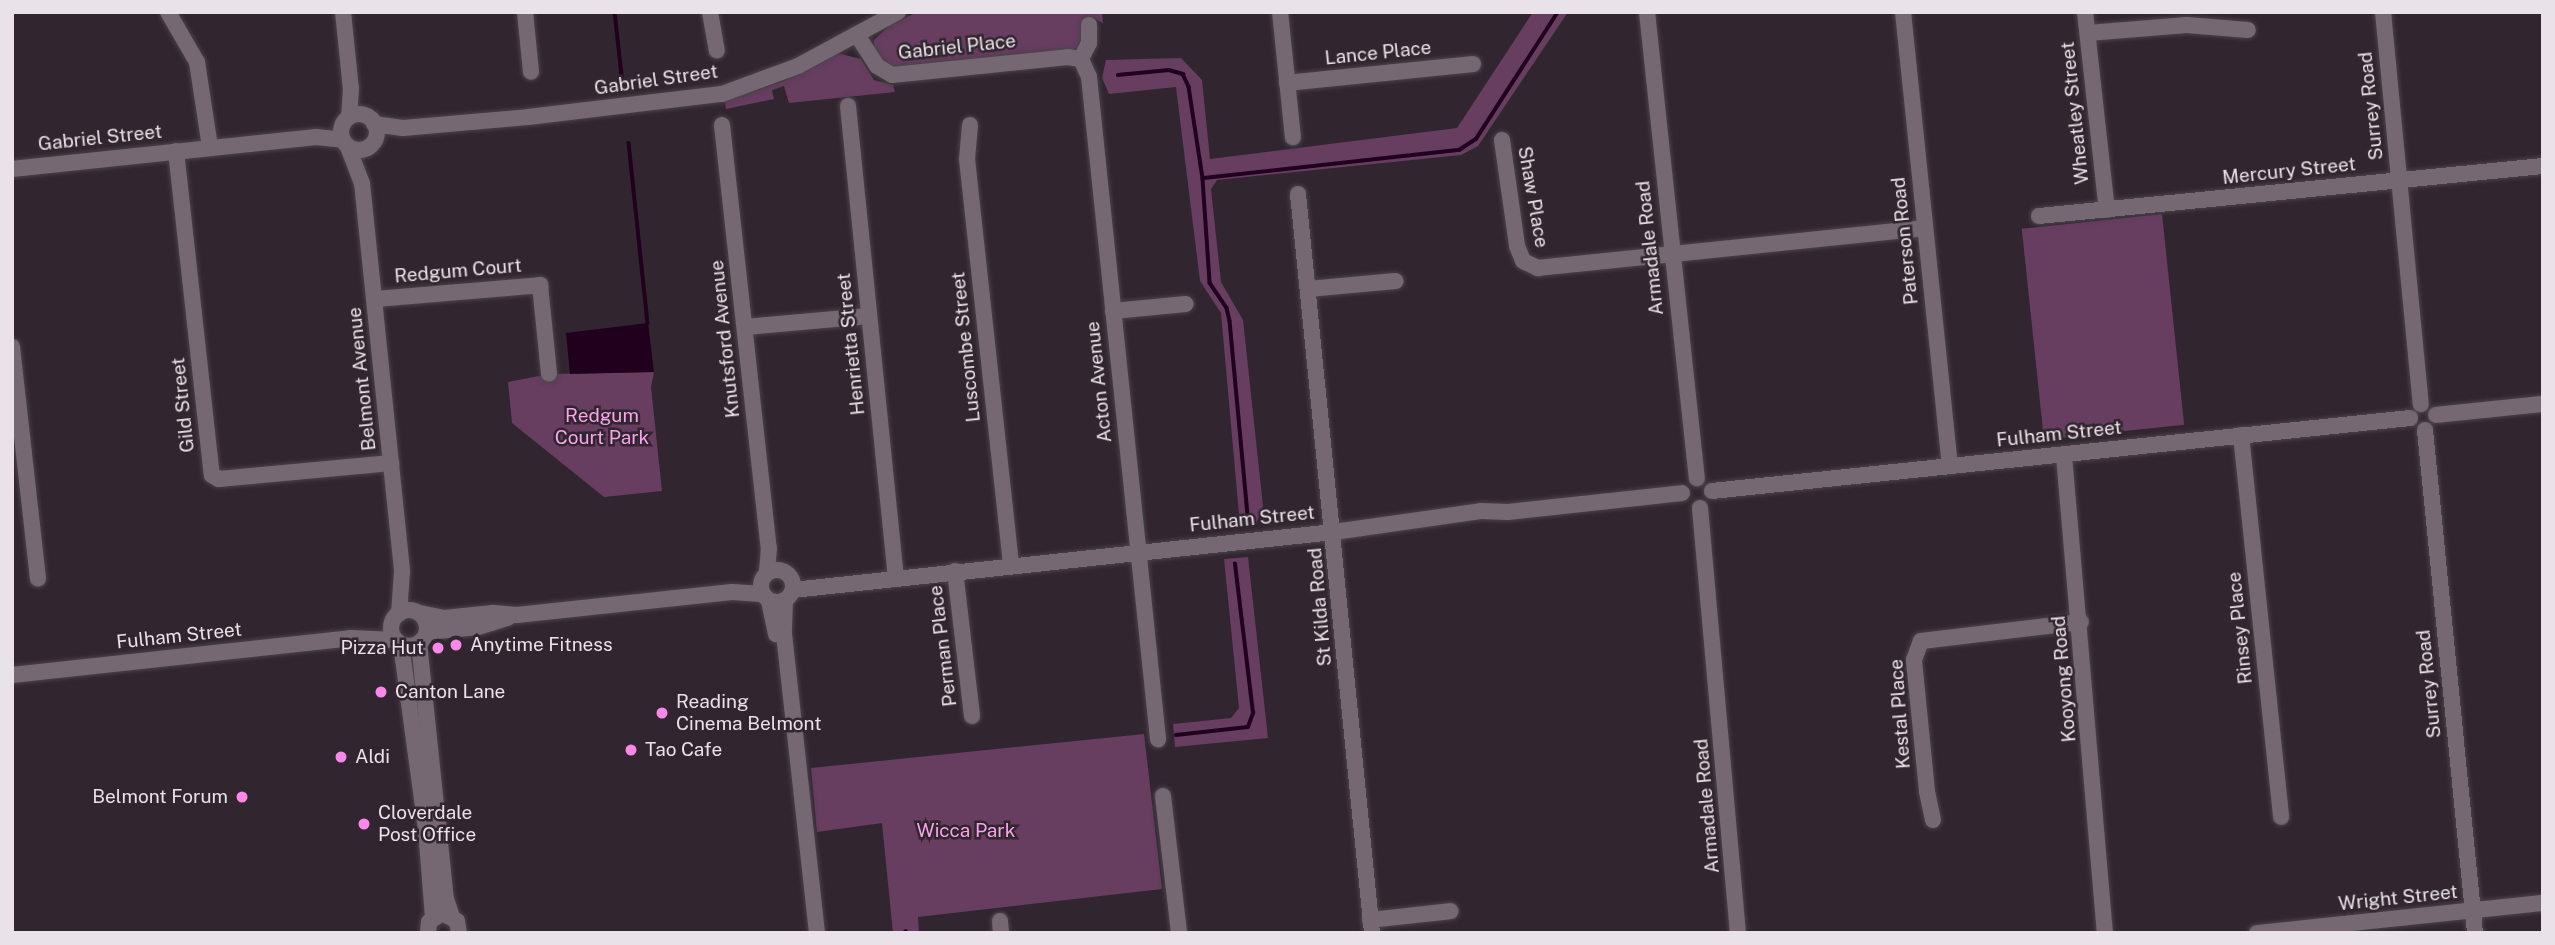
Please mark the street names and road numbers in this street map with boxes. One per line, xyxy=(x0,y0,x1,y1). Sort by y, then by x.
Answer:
street label: Gabriel Place xyxy=(897,29,1017,65)
street label: Lance Place xyxy=(1324,36,1432,70)
street label: Wheatley Street xyxy=(2056,41,2094,185)
street label: Surrey Road xyxy=(2354,51,2388,161)
street label: Gabriel Street xyxy=(593,60,719,100)
street label: Gabriel Street xyxy=(37,120,163,156)
street label: Shaw Place xyxy=(1513,145,1553,249)
street label: Mercury Street xyxy=(2221,153,2357,189)
street label: Paterson Road xyxy=(1887,176,1923,306)
street label: Armadale Road xyxy=(1632,180,1668,316)
street label: Redgum Court xyxy=(393,254,523,288)
street label: Knutsford Avenue xyxy=(705,259,745,419)
street label: Luscombe Street xyxy=(947,271,985,423)
street label: Henrietta Street xyxy=(832,272,870,416)
street label: Belmont Avenue xyxy=(343,306,381,452)
street label: Acton Avenue xyxy=(1081,320,1117,444)
street label: Gild Street xyxy=(167,356,199,454)
street label: Fulham Street xyxy=(1995,416,2123,452)
street label: Fulham Street xyxy=(1188,501,1316,537)
street label: St Kilda Road xyxy=(1303,547,1337,667)
street label: Rinsey Place xyxy=(2223,571,2257,685)
street label: Perman Place xyxy=(924,584,962,708)
street label: Kooyong Road xyxy=(2047,615,2081,743)
street label: Fulham Street xyxy=(115,618,243,654)
street label: Surrey Road xyxy=(2412,629,2446,739)
street label: Kestal Place xyxy=(1885,658,1915,770)
street label: Armadale Road xyxy=(1690,738,1724,874)
street label: Wright Street xyxy=(2337,880,2459,916)

